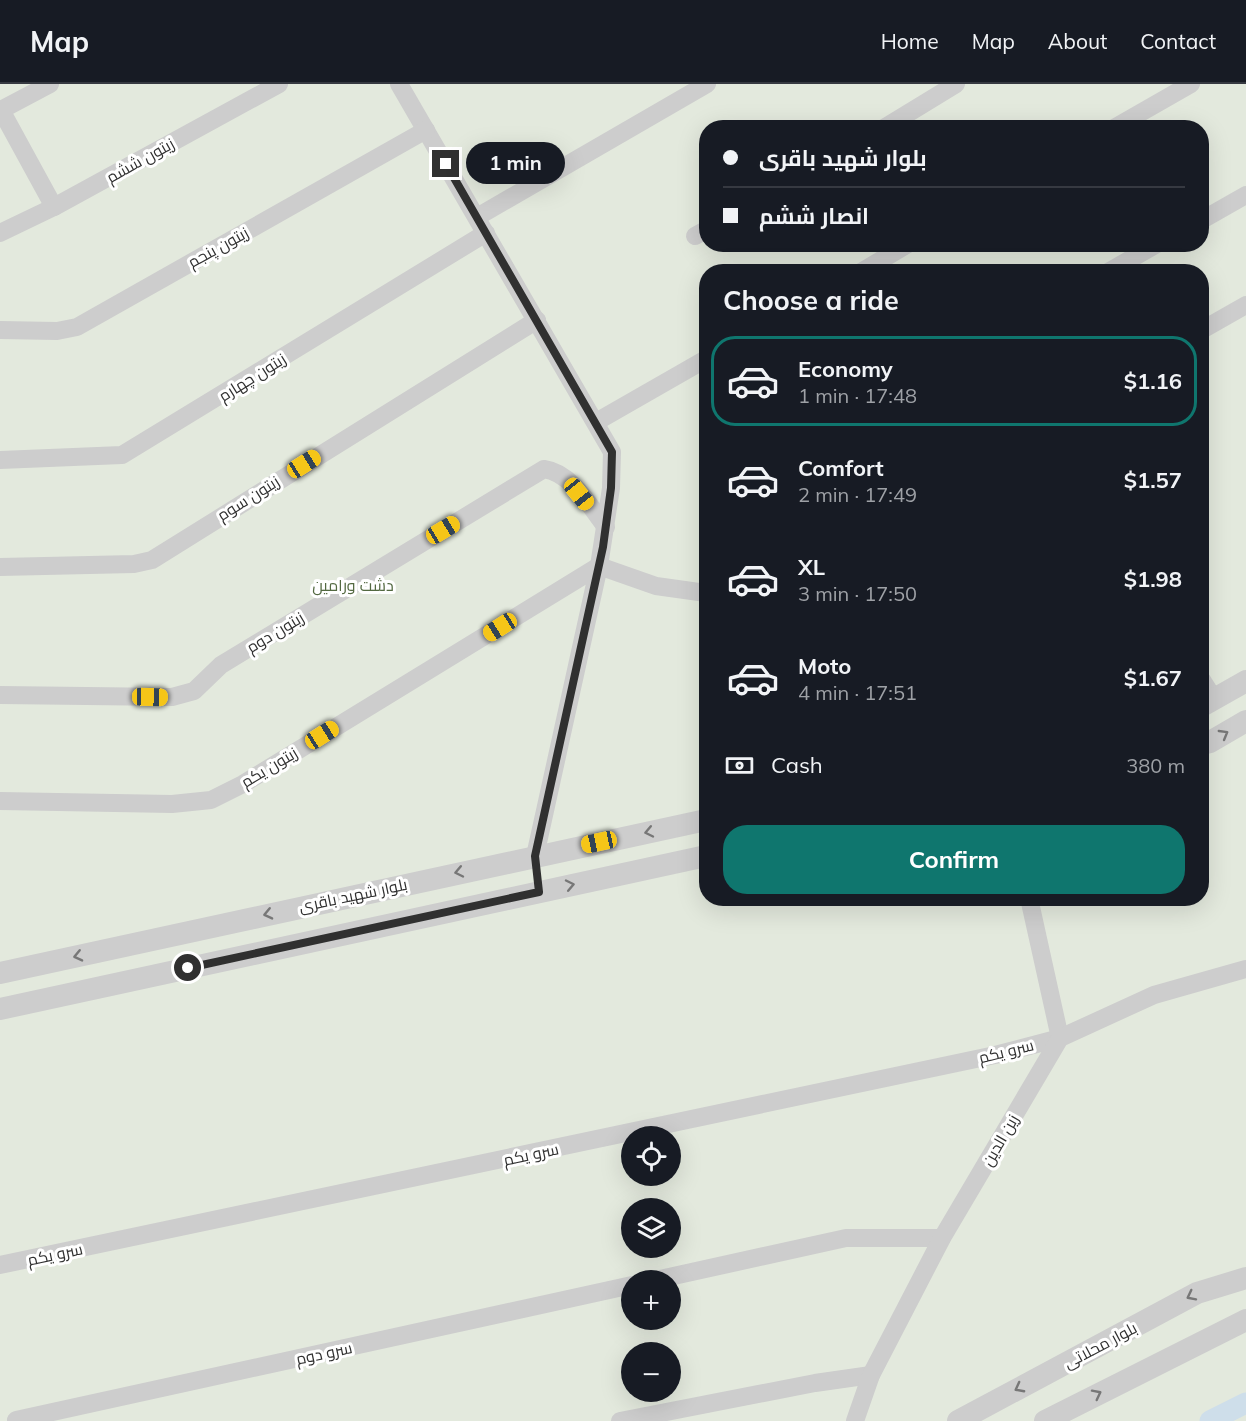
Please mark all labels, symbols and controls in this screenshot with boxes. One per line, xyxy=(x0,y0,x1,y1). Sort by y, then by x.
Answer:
text: Map xyxy=(30,24,89,59)
text: Home xyxy=(881,28,939,54)
text: Map xyxy=(972,28,1015,54)
text: About xyxy=(1048,28,1107,54)
text: Contact xyxy=(1140,28,1216,54)
street label: زیتون ششم xyxy=(102,133,179,189)
callout: 1 min xyxy=(467,143,566,185)
text: بلوار شهید باقری xyxy=(759,144,927,172)
route end xyxy=(432,150,459,177)
text: 1 min xyxy=(489,150,542,175)
text: انصار ششم xyxy=(759,202,869,230)
street label: زیتون پنجم xyxy=(184,222,253,274)
text: Choose a ride xyxy=(723,283,899,317)
street label: زیتون چهارم xyxy=(215,348,290,407)
icon: car xyxy=(726,354,780,408)
text: Economy xyxy=(798,355,893,383)
text: $1.16 xyxy=(1124,367,1182,395)
text: 1 min · 17:48 xyxy=(798,383,917,408)
car xyxy=(284,447,324,481)
icon: car xyxy=(726,453,780,507)
text: Comfort xyxy=(798,454,884,482)
text: $1.57 xyxy=(1124,466,1182,494)
street label: زیتون سوم xyxy=(213,471,284,527)
car xyxy=(561,474,597,514)
text: 2 min · 17:49 xyxy=(798,482,917,507)
car xyxy=(423,513,463,547)
icon: car xyxy=(726,552,780,606)
text: XL xyxy=(798,553,825,581)
text: $1.98 xyxy=(1124,565,1182,593)
park label: دشت ورامین xyxy=(312,575,394,596)
text: 3 min · 17:50 xyxy=(798,581,917,606)
street label: زیتون دوم xyxy=(243,607,308,659)
car xyxy=(480,610,520,644)
icon: car xyxy=(726,651,780,705)
text: Moto xyxy=(798,652,851,680)
text: $1.67 xyxy=(1124,664,1182,692)
text: 4 min · 17:51 xyxy=(798,680,917,705)
car xyxy=(132,688,168,706)
car xyxy=(302,718,342,752)
one-way arrow xyxy=(1218,729,1228,741)
street label: زیتون یکم xyxy=(237,742,302,793)
icon: cash xyxy=(723,749,756,782)
text: Cash xyxy=(771,751,823,779)
text: 380 m xyxy=(1126,753,1185,778)
one-way arrow xyxy=(645,825,655,838)
button: Confirm xyxy=(723,825,1185,894)
car xyxy=(580,829,618,855)
one-way arrow xyxy=(454,865,464,878)
street label: بلوار شهید باقری xyxy=(297,874,409,917)
one-way arrow xyxy=(565,880,575,893)
one-way arrow xyxy=(263,907,273,920)
one-way arrow xyxy=(73,949,83,962)
route start xyxy=(174,954,201,981)
street label: سرو یکم xyxy=(976,1035,1036,1069)
street label: زین الدین xyxy=(977,1111,1024,1170)
map controls xyxy=(621,1126,681,1402)
button: locate xyxy=(621,1126,681,1186)
street label: سرو یکم xyxy=(502,1138,561,1172)
button: layers xyxy=(621,1198,681,1258)
street label: سرو یکم xyxy=(26,1238,85,1272)
button: + xyxy=(621,1270,681,1330)
one-way arrow xyxy=(1186,1289,1197,1301)
street label: بلوار محلاتی xyxy=(1060,1317,1141,1374)
street label: سرو دوم xyxy=(294,1337,354,1371)
button: − xyxy=(621,1342,681,1402)
one-way arrow xyxy=(1015,1381,1025,1392)
one-way arrow xyxy=(1090,1390,1101,1402)

